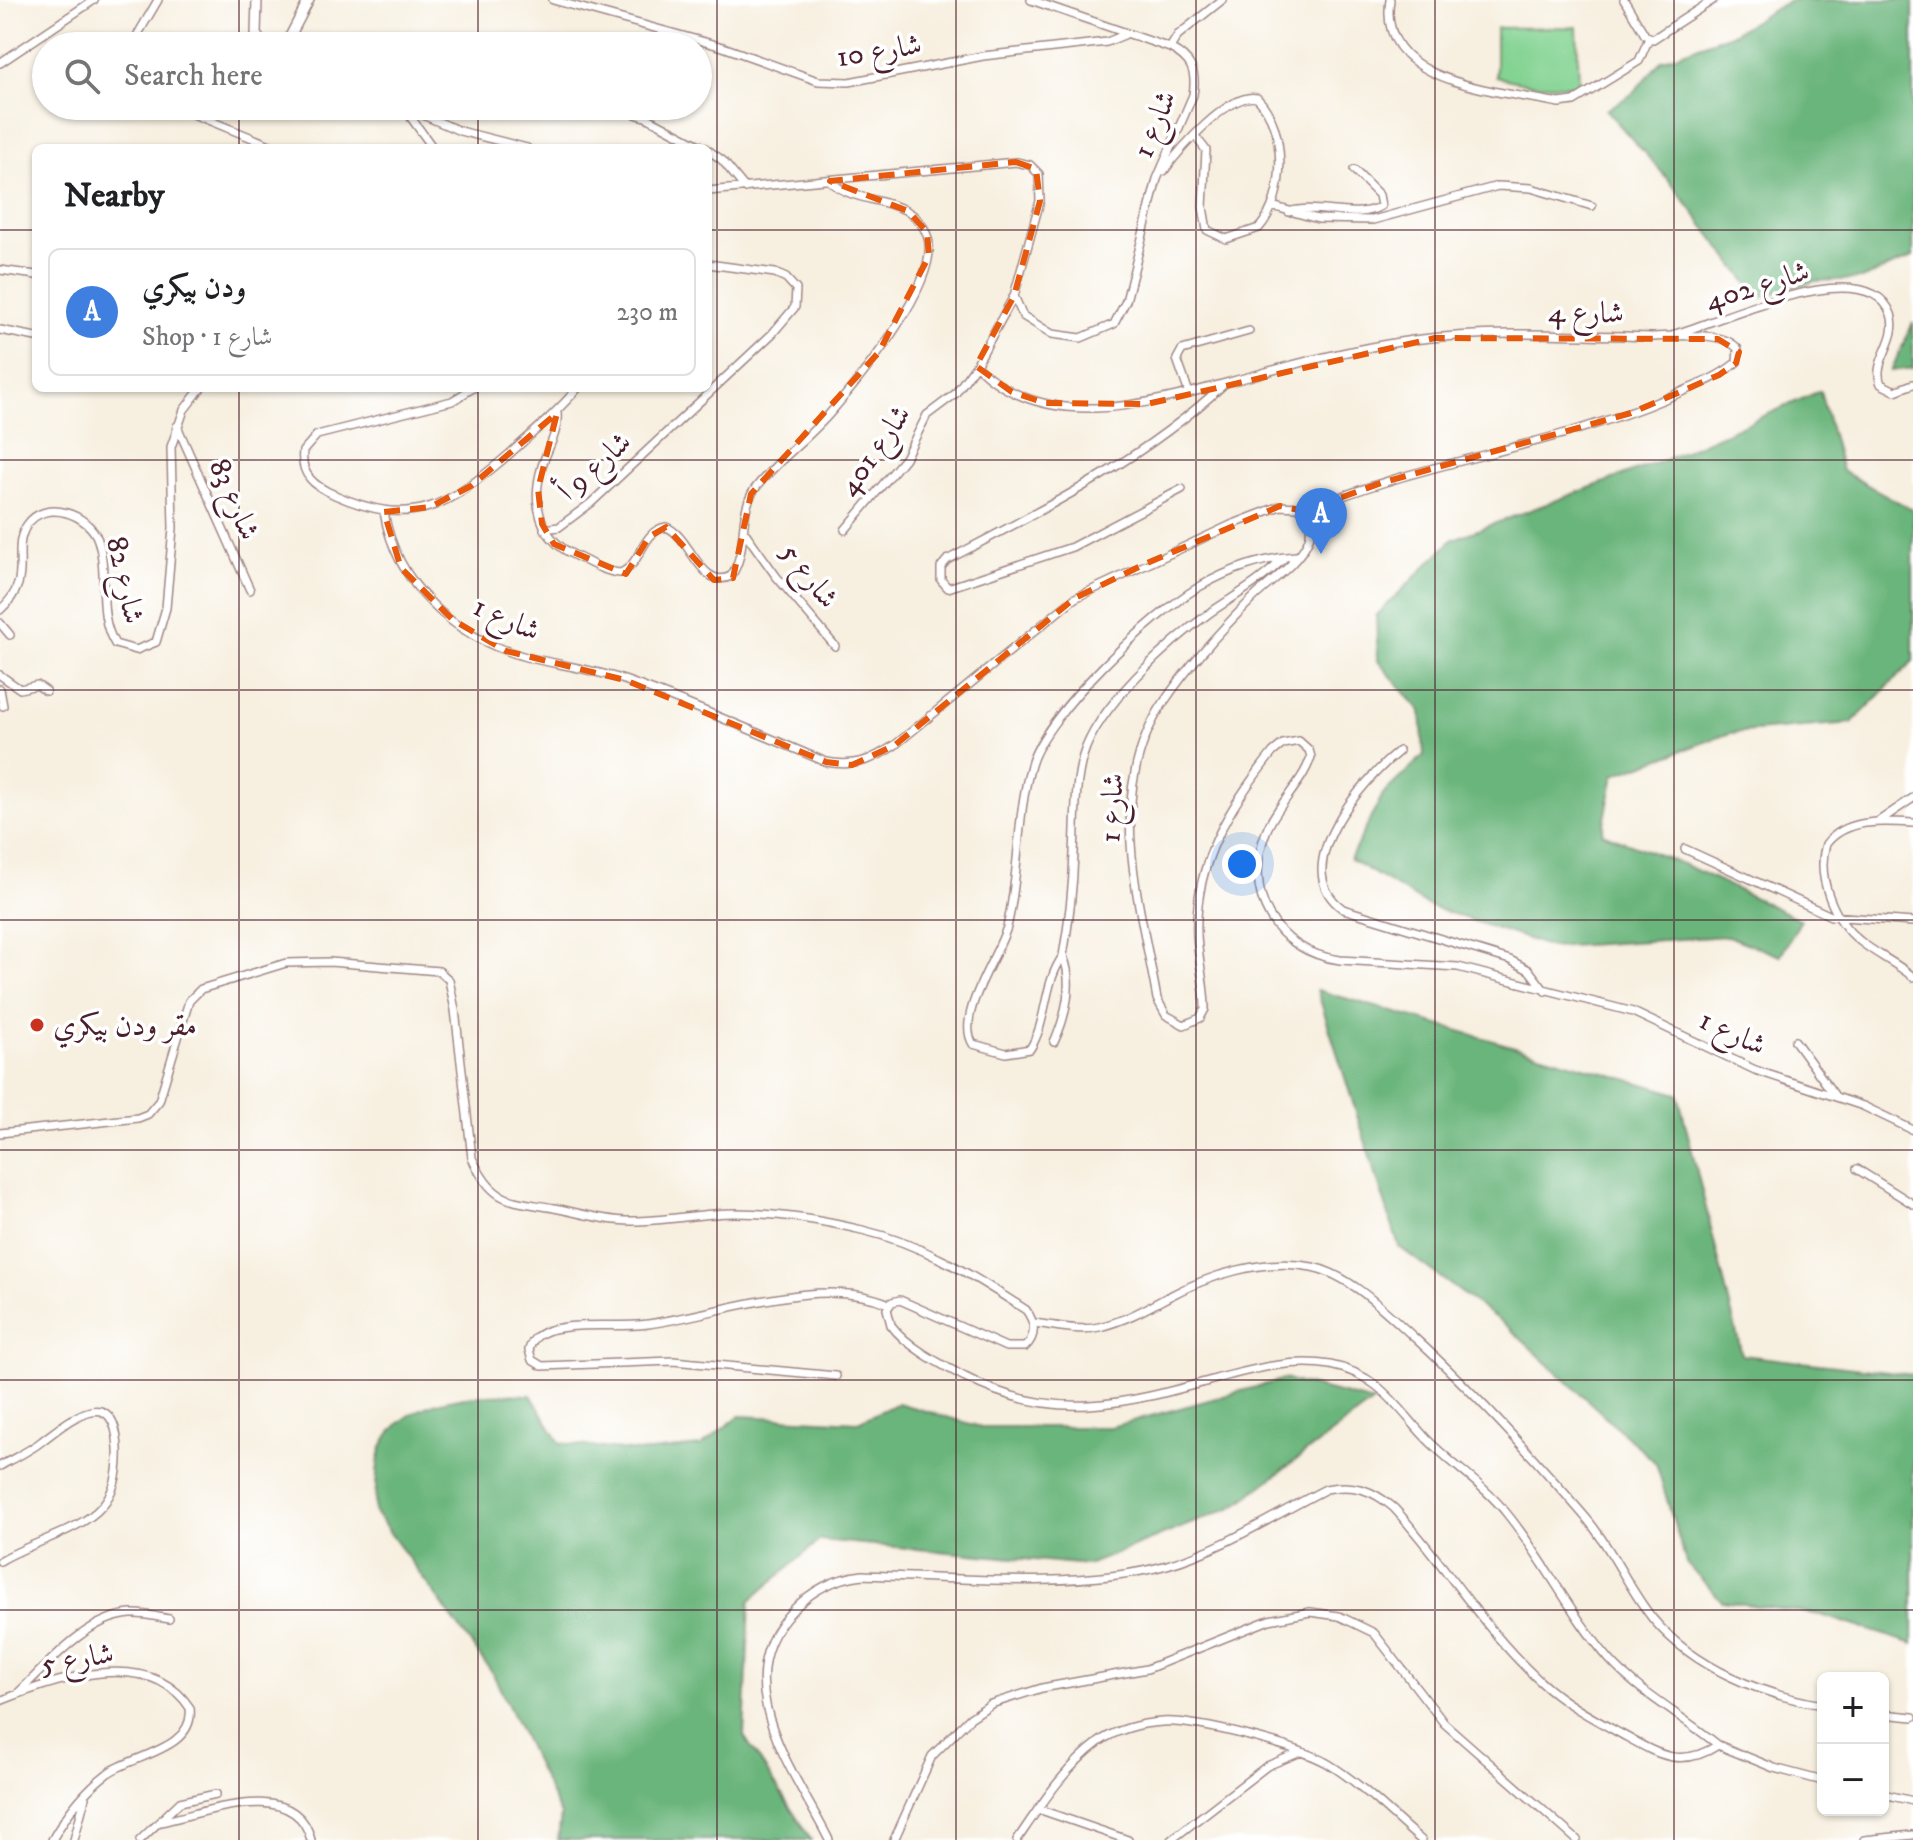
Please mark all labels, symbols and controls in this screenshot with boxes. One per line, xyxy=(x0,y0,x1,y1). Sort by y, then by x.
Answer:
street label: شارع 10 xyxy=(834,27,925,81)
search box xyxy=(32,32,712,120)
icon: search xyxy=(60,54,104,98)
text: Search here xyxy=(124,58,263,95)
street label: شارع 1 xyxy=(1125,85,1190,166)
text: Nearby xyxy=(64,175,165,217)
street label: شارع 402 xyxy=(1701,253,1815,325)
text: ودن بيكري xyxy=(142,270,246,307)
street label: شارع 4 xyxy=(1548,294,1624,338)
text: A xyxy=(84,296,100,329)
text: 230 m xyxy=(616,296,678,329)
text: Shop · شارع 1 xyxy=(142,321,273,354)
street label: شارع 401 xyxy=(831,398,924,506)
street label: شارع 9 أ xyxy=(548,421,643,514)
street label: شارع 83 xyxy=(195,453,267,548)
pin: A xyxy=(1295,488,1347,554)
street label: شارع 82 xyxy=(92,533,152,628)
street label: شارع 5 xyxy=(768,536,846,619)
street label: شارع 1 xyxy=(465,588,546,655)
street label: شارع 1 xyxy=(1092,772,1138,844)
your location xyxy=(1222,844,1262,884)
street label: شارع 1 xyxy=(1691,1002,1772,1069)
place label: مقر ودن بيكري xyxy=(53,1008,197,1049)
marker: مقر ودن بيكري xyxy=(28,1016,46,1034)
street label: شارع 5 xyxy=(38,1635,117,1688)
map controls xyxy=(1817,1672,1889,1816)
button: + xyxy=(1817,1672,1889,1744)
button: − xyxy=(1817,1744,1889,1816)

